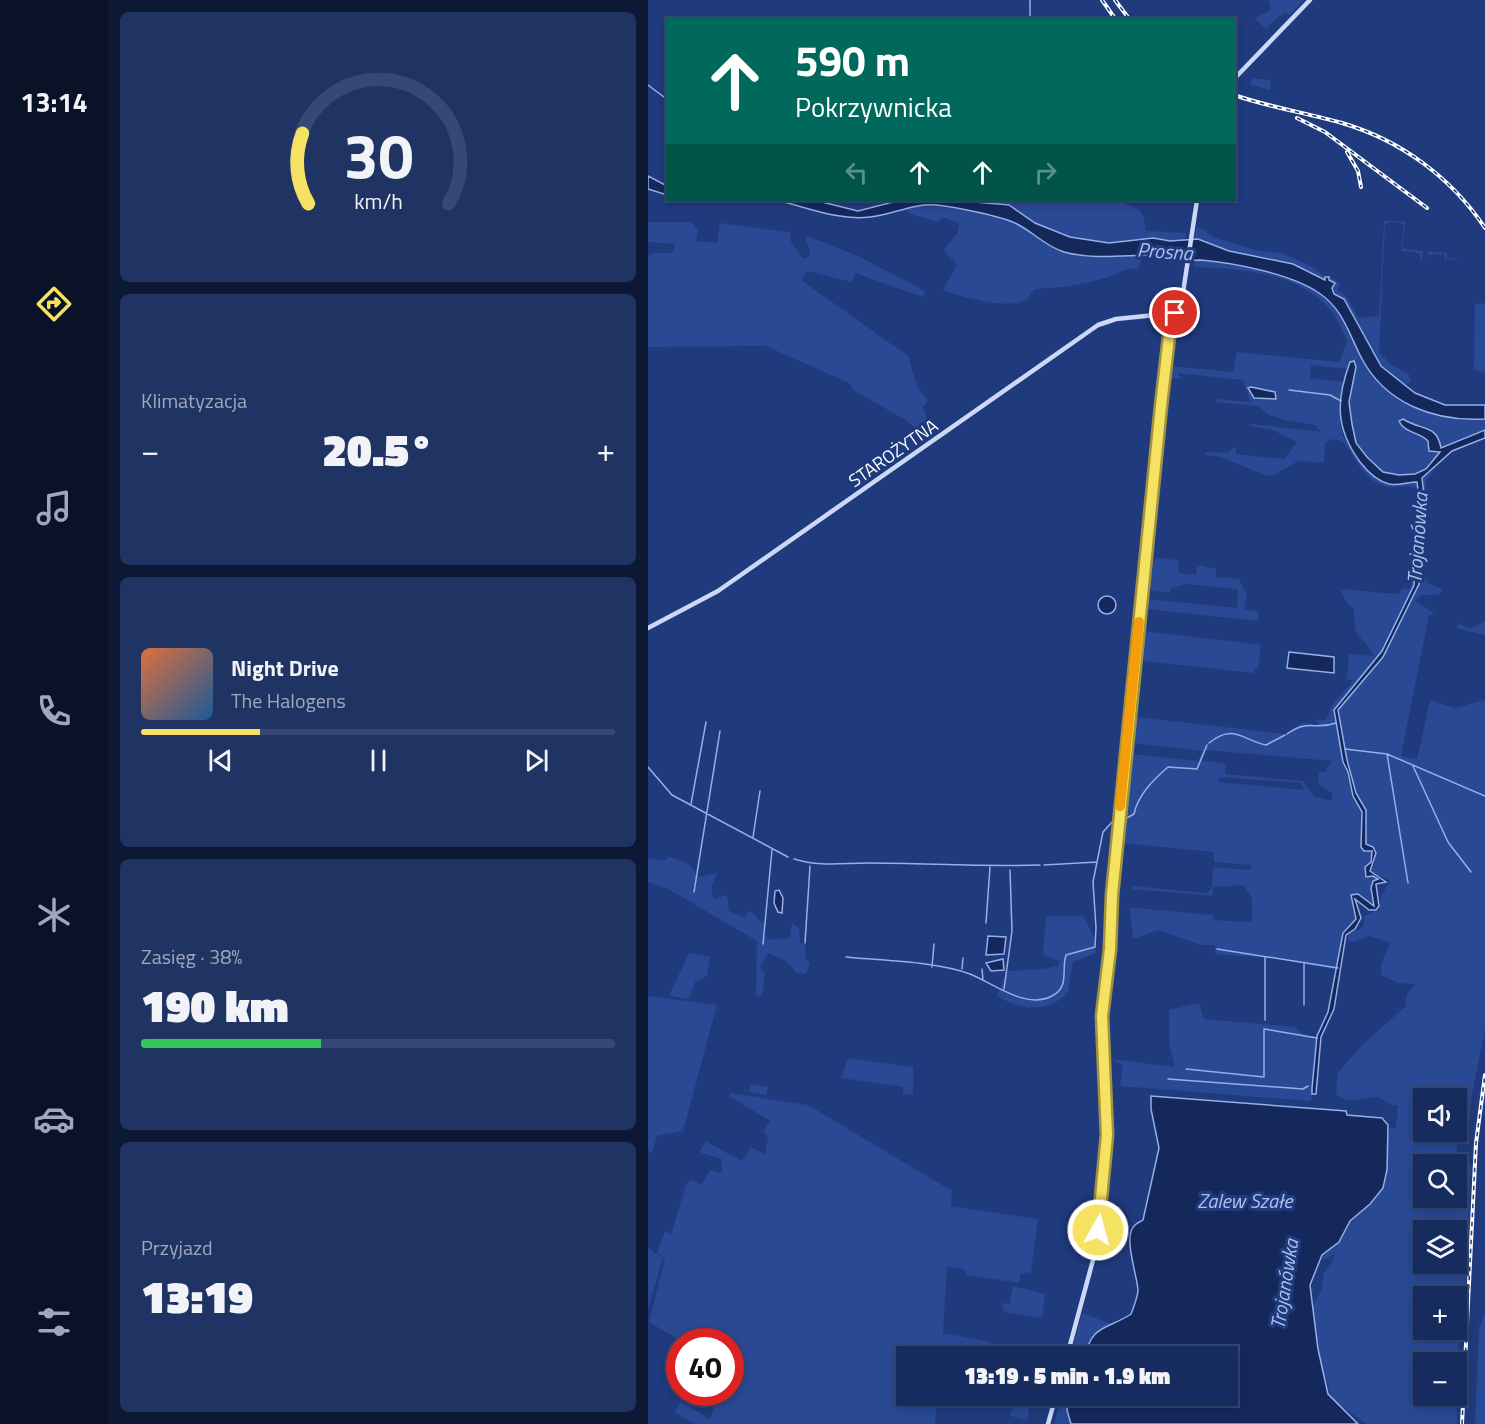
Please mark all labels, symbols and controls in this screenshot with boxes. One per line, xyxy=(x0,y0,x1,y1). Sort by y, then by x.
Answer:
text: 590 m xyxy=(795,28,910,92)
icon: ahead xyxy=(696,42,774,120)
text: 13:14 xyxy=(20,81,88,122)
text: Pokrzywnicka xyxy=(795,86,952,127)
text: 30 xyxy=(343,107,413,202)
icon: left xyxy=(840,156,873,189)
icon: ahead xyxy=(903,156,936,189)
icon: ahead xyxy=(966,156,999,189)
icon: right xyxy=(1029,156,1062,189)
text: km/h xyxy=(354,186,402,218)
water label: Prosna xyxy=(1136,234,1195,268)
icon: directions xyxy=(33,283,75,325)
pin xyxy=(1149,287,1200,338)
icon: arrive xyxy=(1158,296,1191,329)
text: Klimatyzacja xyxy=(141,385,247,416)
street label: STAROŻYTNA xyxy=(843,412,943,494)
text: 20.5° xyxy=(322,415,434,483)
text: − xyxy=(141,425,159,475)
text: + xyxy=(597,425,615,475)
icon: music xyxy=(33,487,75,529)
water label: Trojanówka xyxy=(1398,491,1436,584)
text: Night Drive xyxy=(231,651,339,685)
text: The Halogens xyxy=(231,685,346,716)
icon: phone xyxy=(33,690,75,732)
icon: previous xyxy=(204,744,237,777)
icon: pause xyxy=(362,744,395,777)
icon: next xyxy=(520,744,553,777)
icon: climate xyxy=(33,894,75,936)
text: Zasięg · 38% xyxy=(141,941,243,972)
text: 190 km xyxy=(141,971,289,1039)
map controls xyxy=(1413,1088,1467,1406)
button: sound xyxy=(1413,1088,1467,1142)
icon: car xyxy=(33,1098,75,1140)
button: search xyxy=(1413,1154,1467,1208)
water label: Zalew Szałe xyxy=(1197,1185,1294,1216)
position arrow xyxy=(1066,1198,1130,1262)
button: layers xyxy=(1413,1220,1467,1274)
text: Przyjazd xyxy=(141,1232,213,1263)
water label: Trojanówka xyxy=(1262,1236,1307,1331)
text: 13:19 xyxy=(141,1262,253,1330)
button: + xyxy=(1413,1286,1467,1340)
icon: filters xyxy=(33,1301,75,1343)
speed limit sign: 40 xyxy=(666,1328,744,1406)
button: − xyxy=(1413,1352,1467,1406)
text: 13:19 · 5 min · 1.9 km xyxy=(964,1359,1170,1393)

